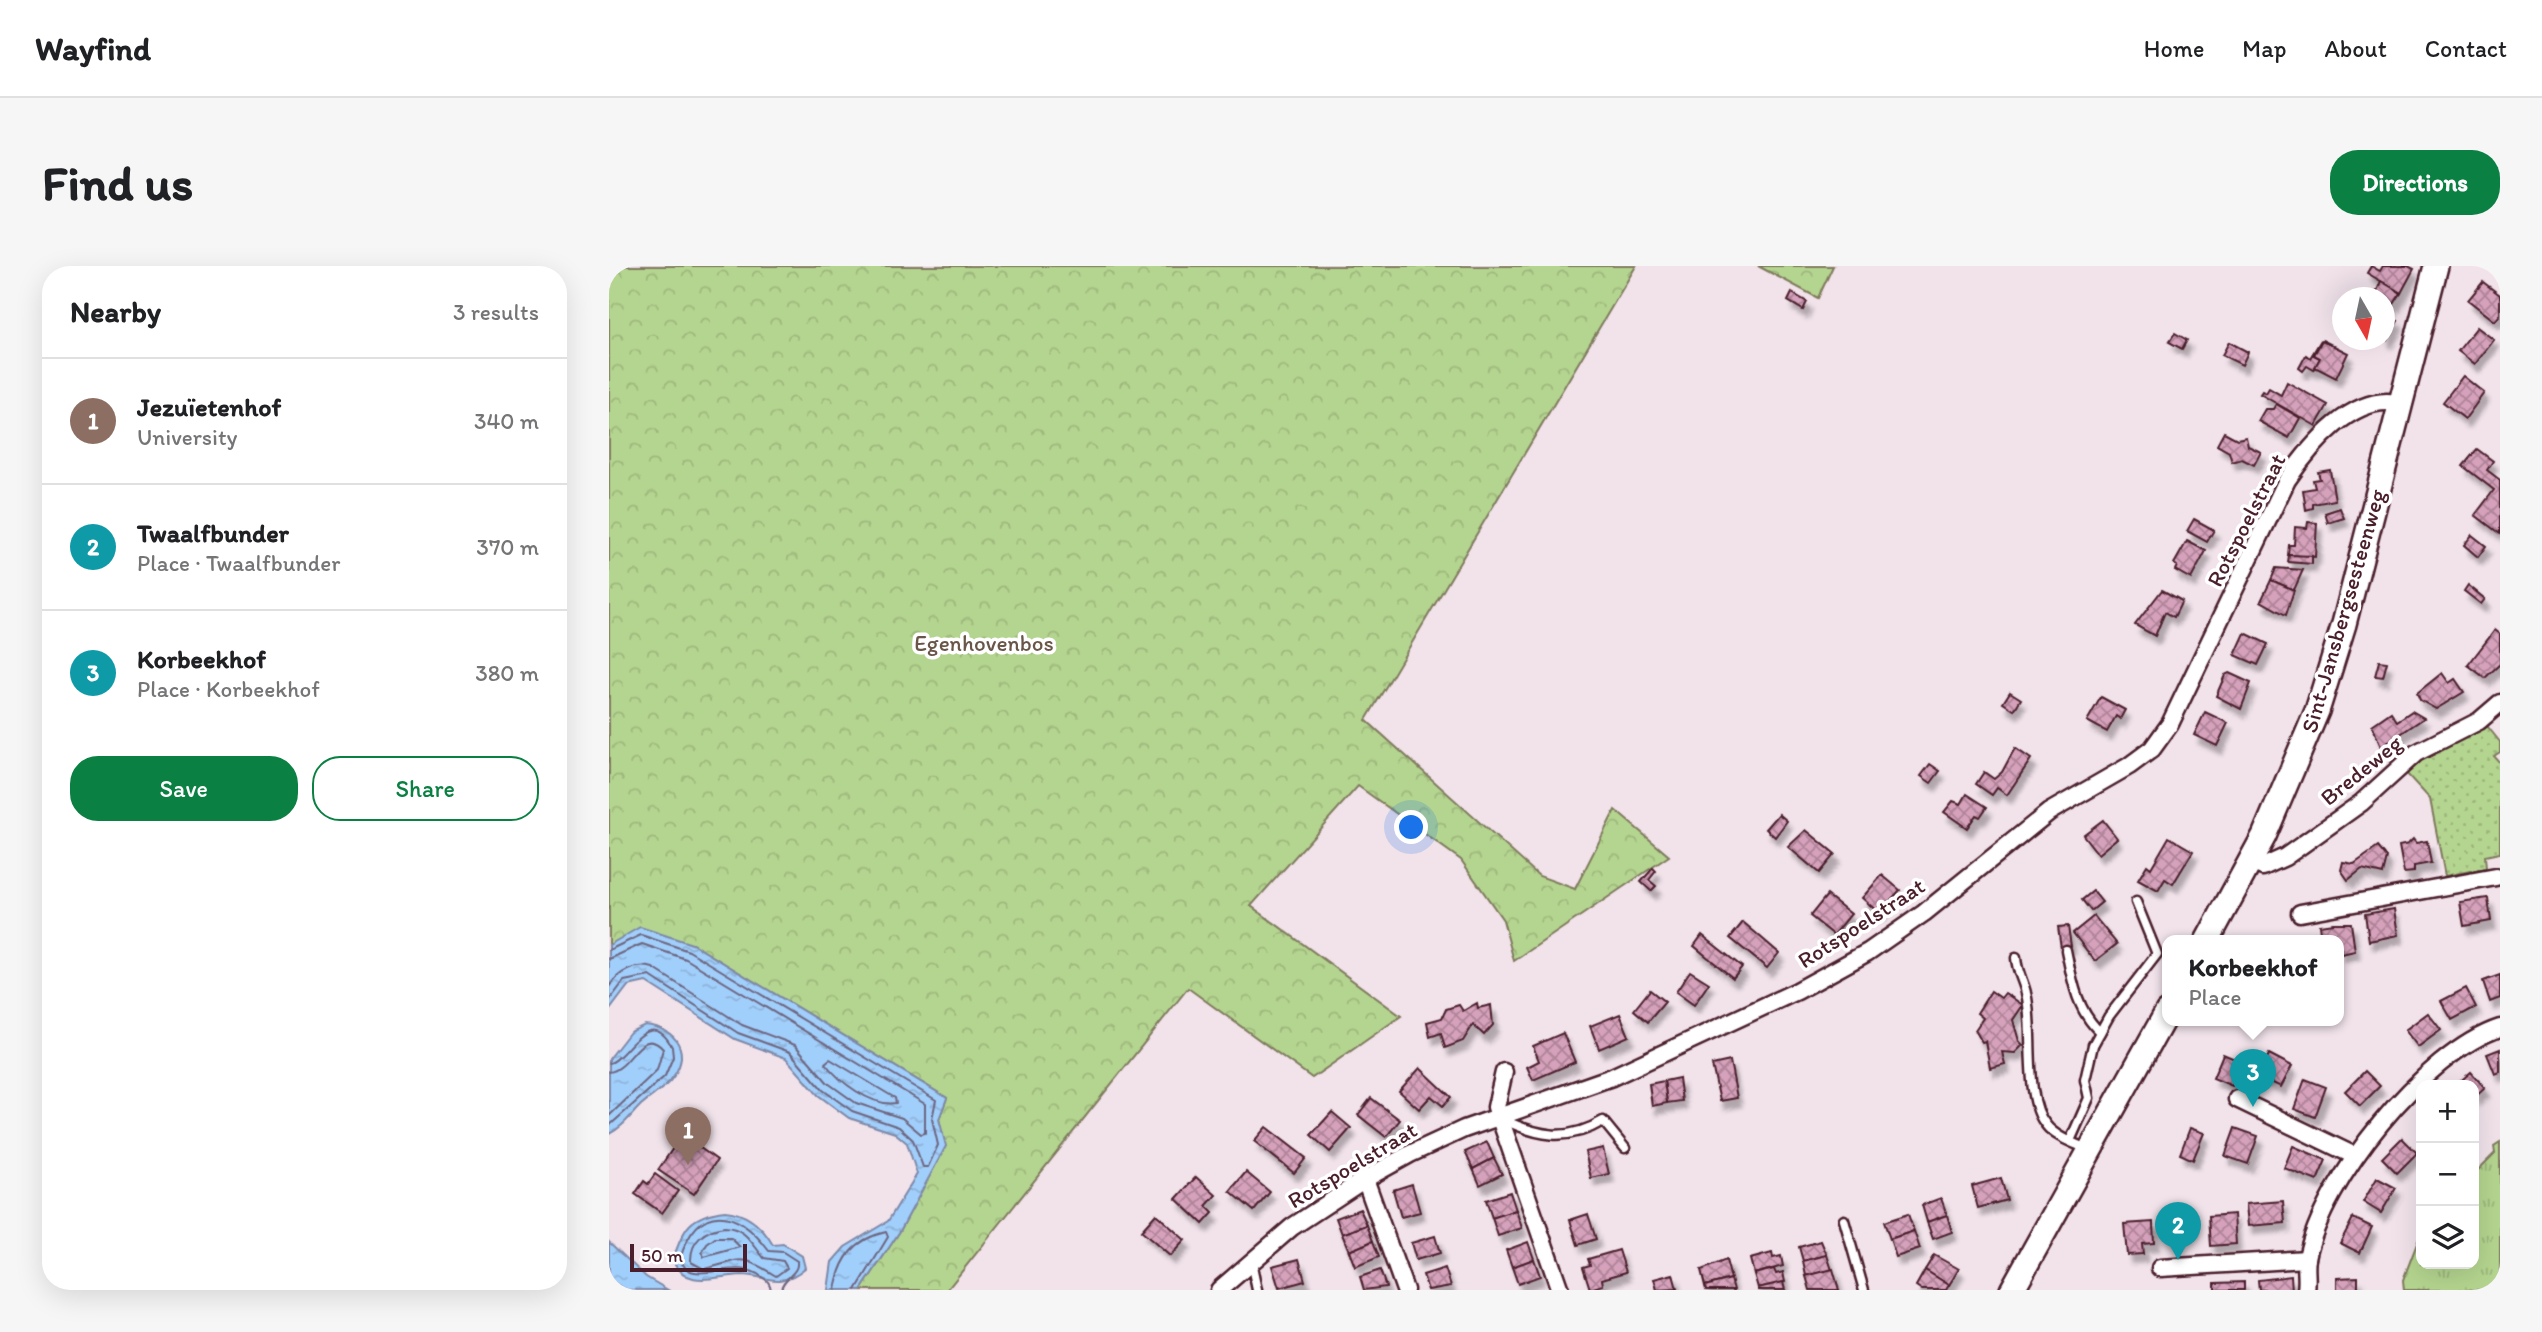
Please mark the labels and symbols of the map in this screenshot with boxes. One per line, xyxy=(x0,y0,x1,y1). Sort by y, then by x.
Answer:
north arrow xyxy=(2332,287,2395,350)
street label: Rotspoelstraat xyxy=(2200,448,2292,591)
street label: Sint-Jansbergsesteenweg xyxy=(2295,486,2391,736)
park label: Egenhovenbos xyxy=(914,629,1054,657)
street label: Bredeweg xyxy=(2315,729,2408,811)
your location xyxy=(1394,810,1428,844)
street label: Rotspoelstraat xyxy=(1792,871,1930,974)
pin: 3 xyxy=(2230,1049,2276,1107)
pin: 1 xyxy=(665,1107,711,1165)
street label: Rotspoelstraat xyxy=(1282,1115,1422,1215)
pin: 2 xyxy=(2155,1202,2201,1260)
scale bar xyxy=(630,1241,747,1273)

